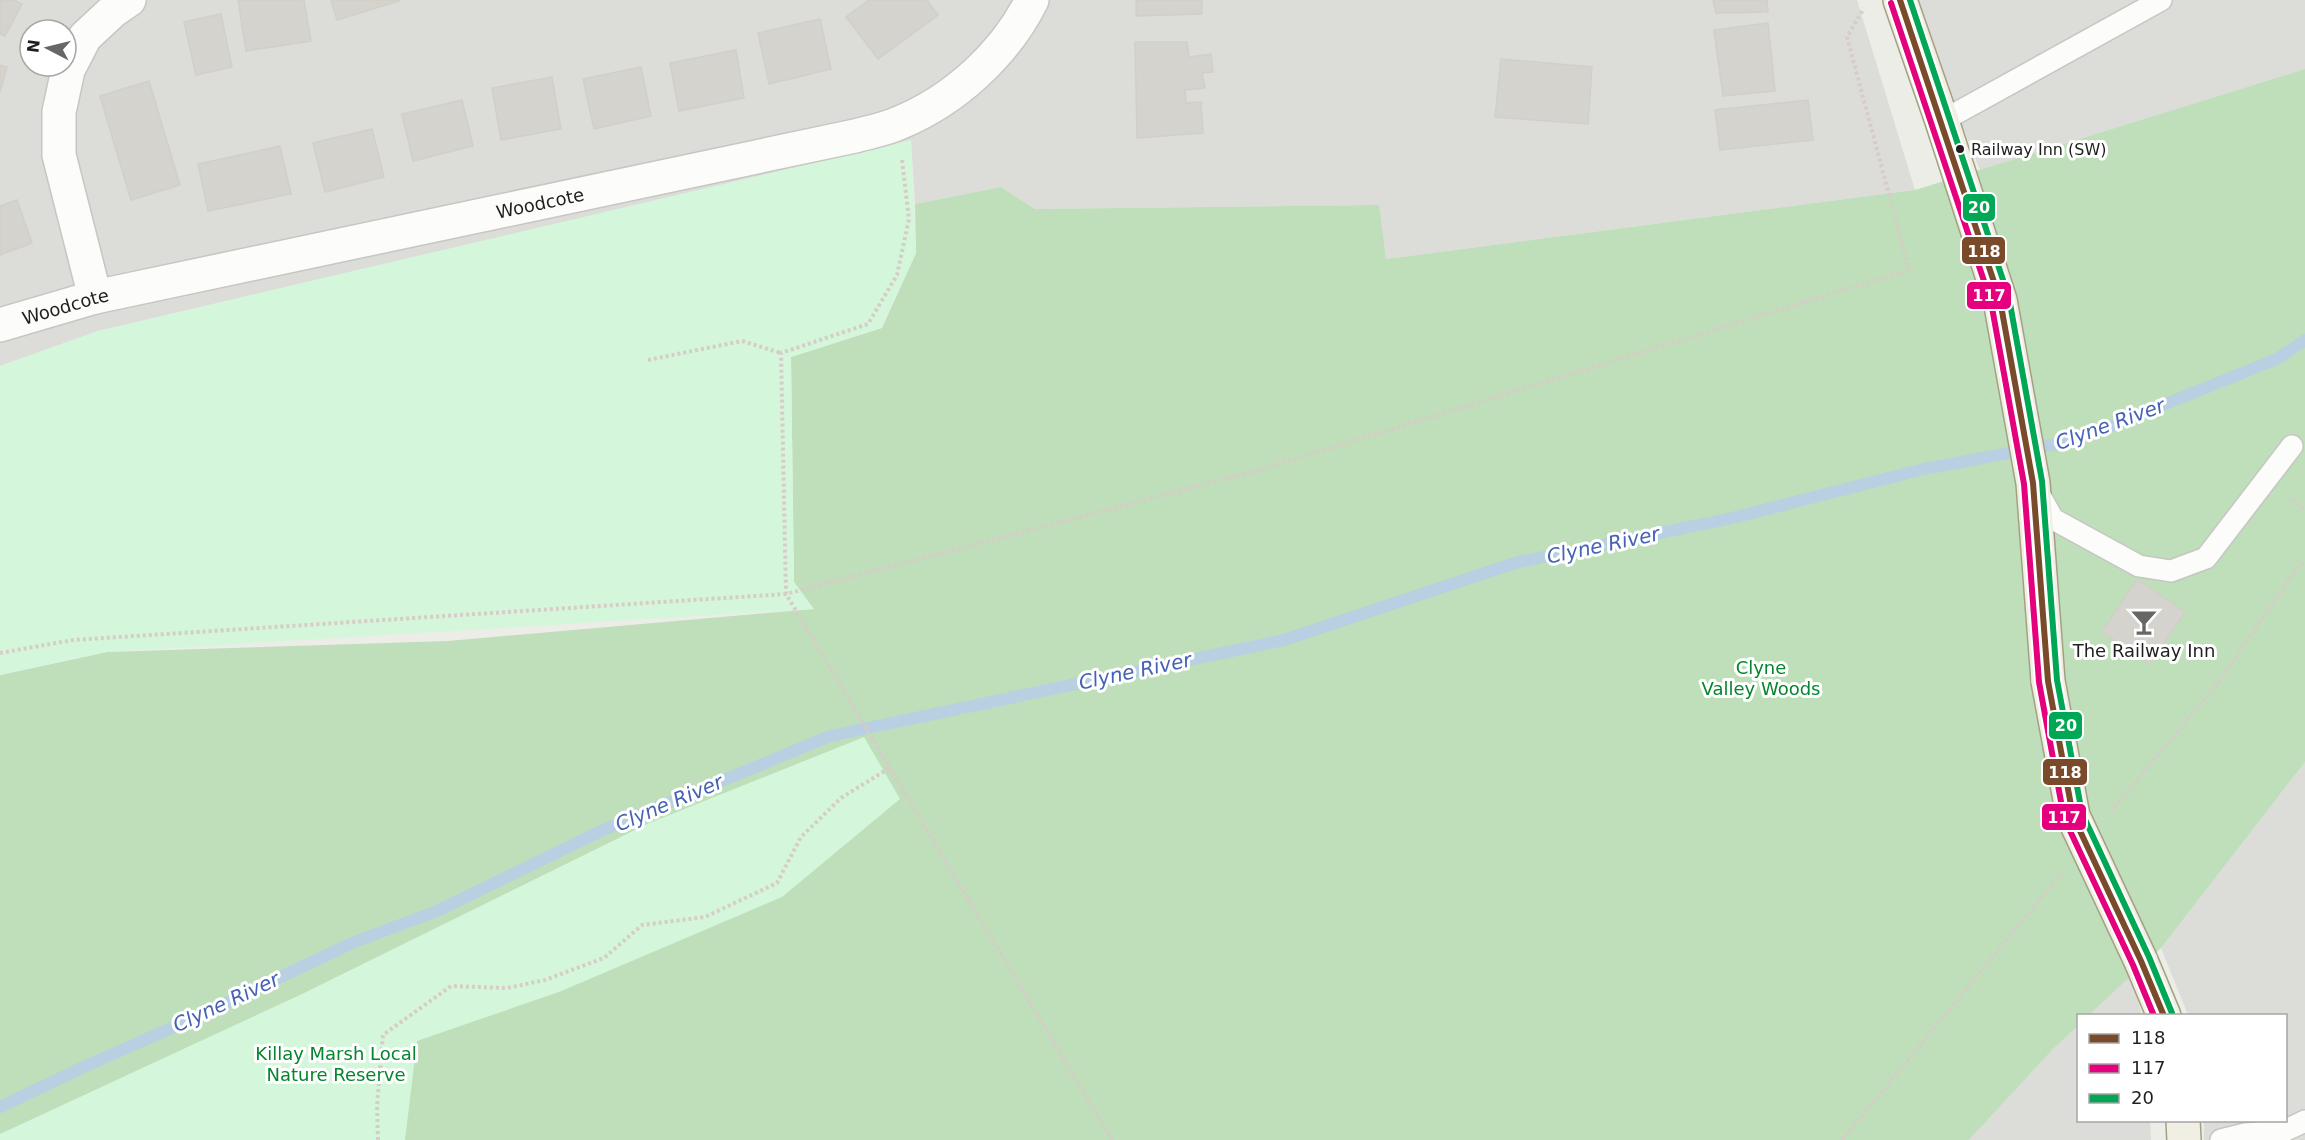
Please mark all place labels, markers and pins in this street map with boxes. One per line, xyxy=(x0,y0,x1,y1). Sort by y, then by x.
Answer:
place label: Railway Inn (SW) xyxy=(1971,140,2106,159)
marker: Railway Inn (SW) xyxy=(1954,143,1966,155)
bar icon: The Railway Inn xyxy=(2129,607,2159,637)
place label: The Railway Inn xyxy=(2072,640,2215,661)

